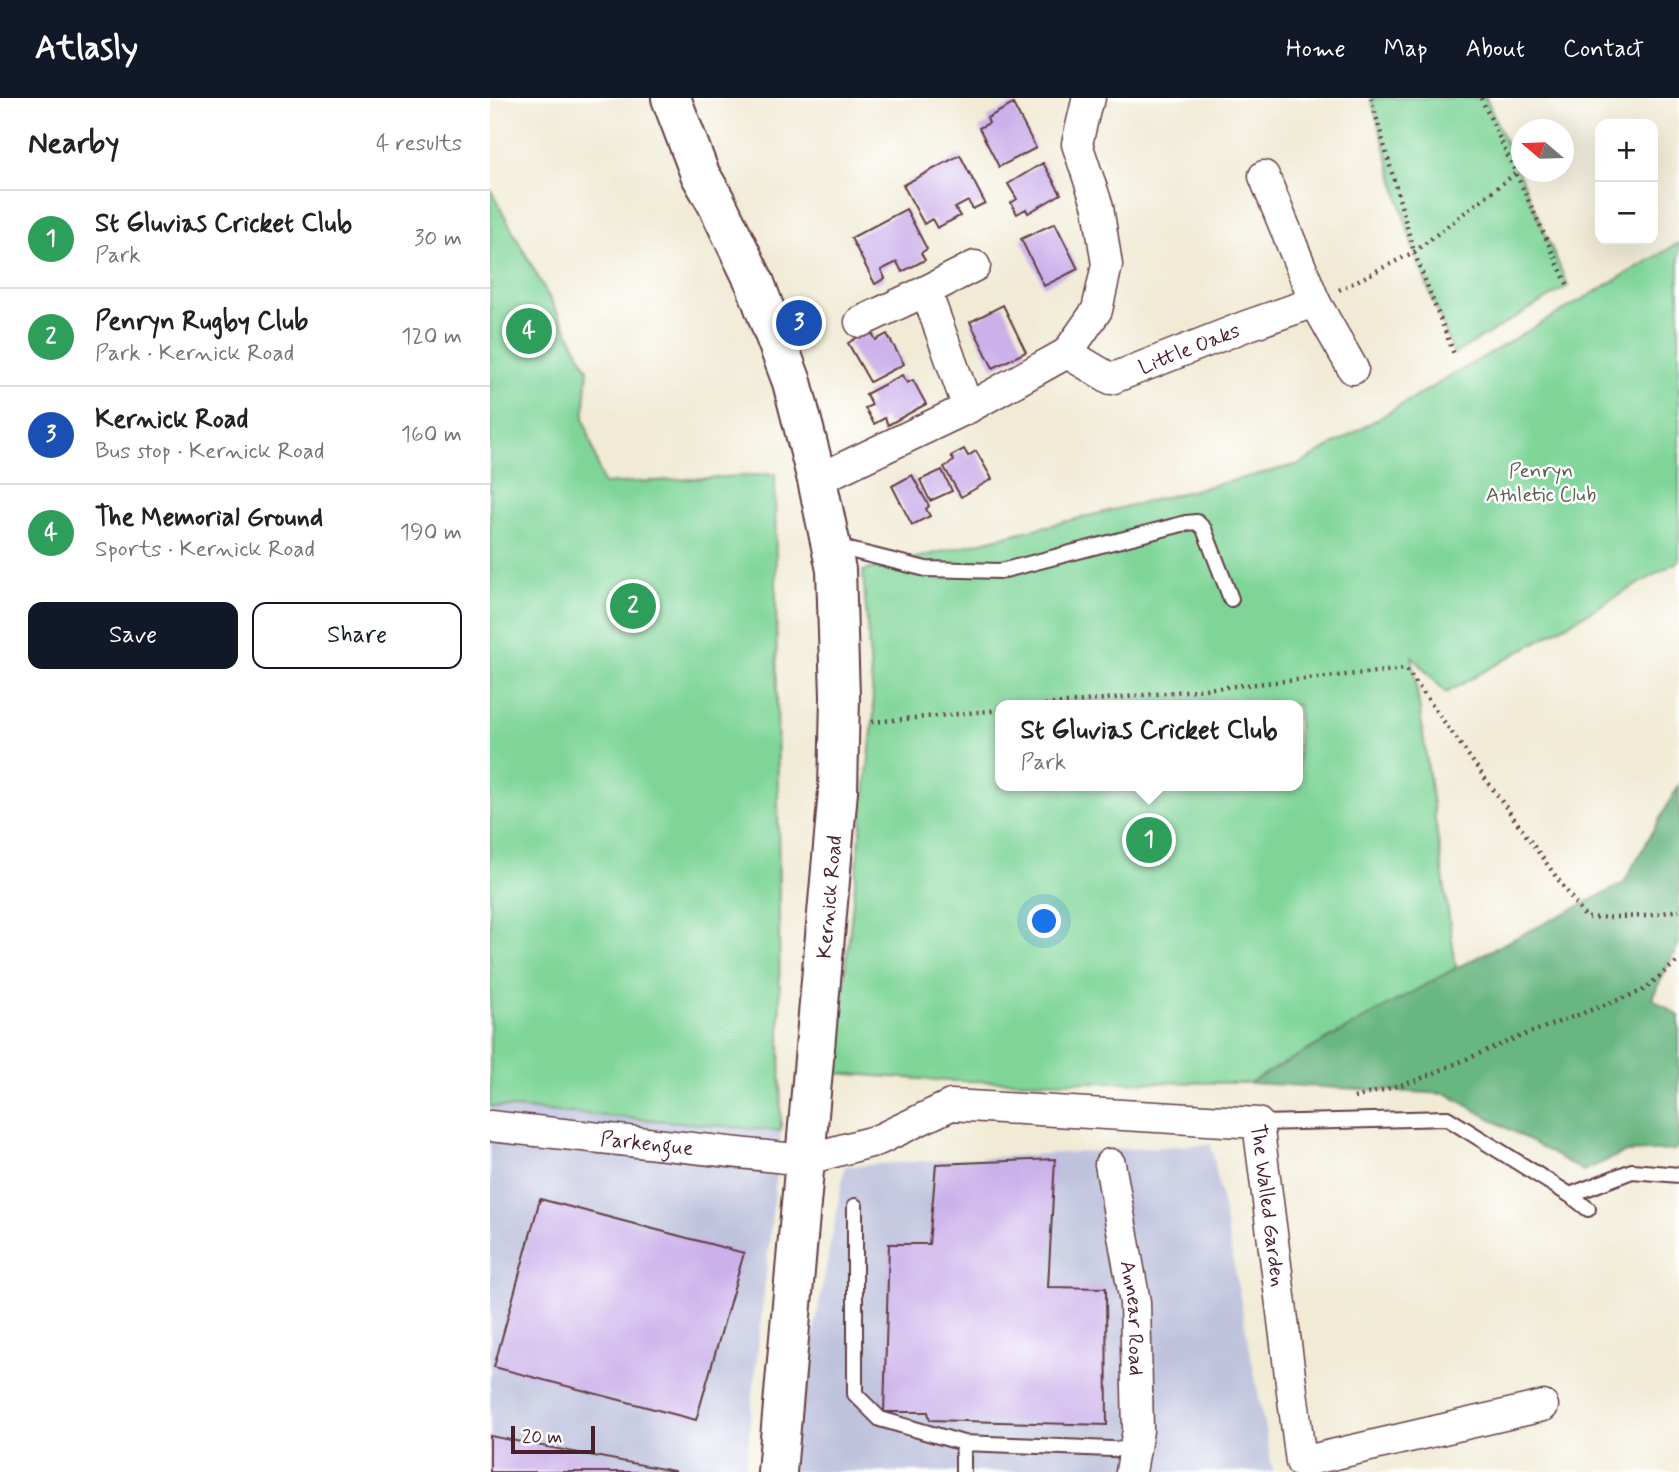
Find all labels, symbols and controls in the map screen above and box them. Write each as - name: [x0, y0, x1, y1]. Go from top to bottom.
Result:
- text: Atlasly: [35, 27, 138, 71]
- text: Home: [1286, 34, 1346, 65]
- text: Map: [1384, 34, 1428, 65]
- text: About: [1466, 34, 1525, 65]
- text: Contact: [1563, 34, 1644, 65]
- north arrow: [1511, 119, 1574, 182]
- map controls: [1595, 119, 1658, 245]
- button: +: [1595, 119, 1658, 182]
- text: Nearby: [28, 124, 119, 163]
- text: 4 results: [376, 129, 462, 159]
- button: −: [1595, 182, 1658, 245]
- text: St Gluvias Cricket Club: [95, 207, 352, 241]
- text: 1: [46, 224, 56, 254]
- text: 30 m: [414, 224, 462, 254]
- text: Park: [95, 241, 141, 271]
- pin: 3: [776, 297, 822, 349]
- text: Penryn Rugby Club: [95, 305, 308, 339]
- pin: 4: [506, 305, 552, 357]
- street label: Little Oaks: [1135, 317, 1244, 382]
- text: 2: [45, 322, 57, 352]
- text: 120 m: [401, 322, 462, 352]
- text: Park · Kernick Road: [95, 339, 294, 369]
- text: Kernick Road: [95, 403, 248, 437]
- text: 3: [46, 420, 56, 450]
- text: 160 m: [401, 420, 462, 450]
- text: Bus stop · Kernick Road: [95, 437, 325, 467]
- park label: Penryn Athletic Club: [1486, 457, 1596, 509]
- text: The Memorial Ground: [95, 501, 323, 535]
- text: 4: [44, 518, 58, 548]
- text: 190 m: [400, 518, 462, 548]
- text: Sports · Kernick Road: [95, 535, 315, 565]
- pin: 2: [610, 580, 656, 632]
- button: Save: [28, 602, 238, 669]
- button: Share: [252, 602, 462, 669]
- popup: [995, 700, 1303, 791]
- text: St Gluvias Cricket Club: [1020, 714, 1278, 748]
- text: Park: [1020, 748, 1066, 778]
- pin: 1: [1126, 814, 1172, 866]
- street label: Kernick Road: [811, 834, 849, 960]
- your location: [1027, 904, 1061, 938]
- street label: The Walled Garden: [1243, 1123, 1292, 1288]
- street label: Parkengue: [599, 1125, 695, 1163]
- street label: Annear Road: [1113, 1258, 1150, 1376]
- scale bar: [511, 1423, 595, 1455]
- text: 20 m: [522, 1425, 562, 1450]

